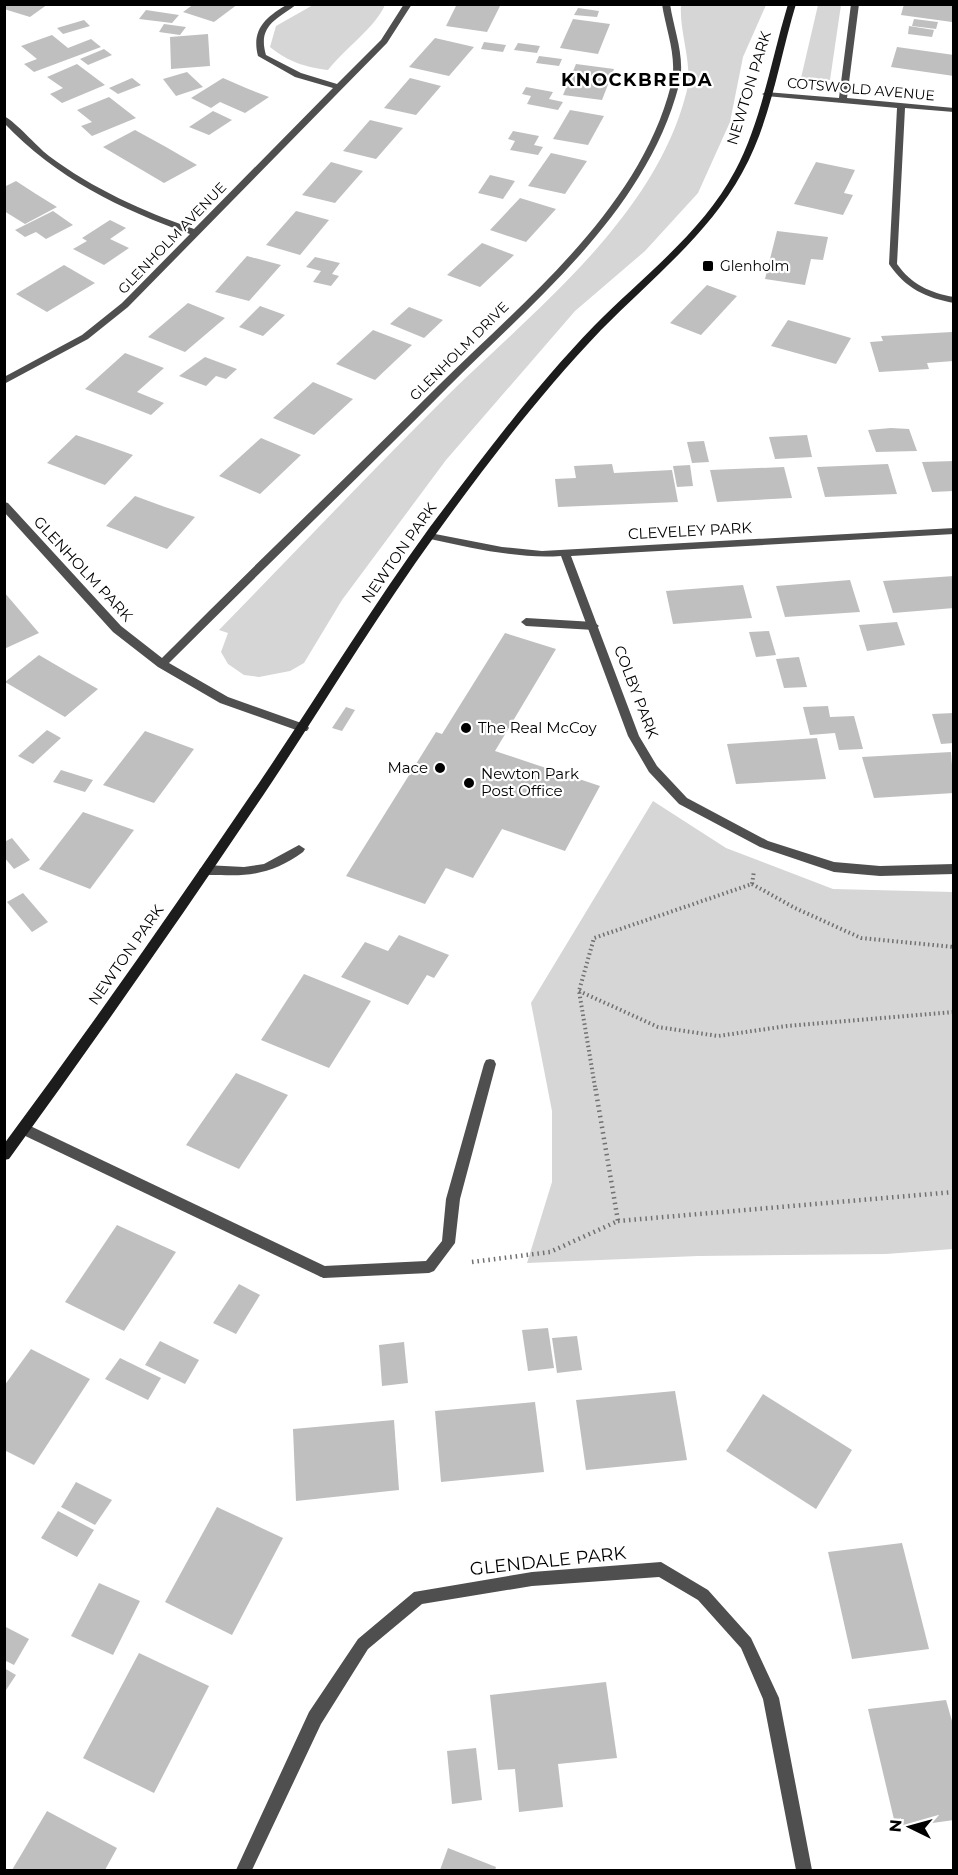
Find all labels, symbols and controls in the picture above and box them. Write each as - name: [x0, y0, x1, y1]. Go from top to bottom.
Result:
- street label: NEWTON PARK: [722, 28, 775, 147]
- district label: KNOCKBREDA: [561, 69, 713, 91]
- street label: COTSWOLD AVENUE: [786, 74, 936, 104]
- street label: GLENHOLM AVENUE: [114, 178, 230, 298]
- place label: Glenholm: [720, 257, 789, 275]
- marker: Glenholm: [701, 259, 715, 273]
- street label: GLENHOLM DRIVE: [406, 298, 512, 404]
- street label: NEWTON PARK: [357, 499, 440, 607]
- street label: GLENHOLM PARK: [30, 512, 137, 625]
- street label: CLEVELEY PARK: [627, 518, 753, 543]
- street label: COLBY PARK: [610, 643, 663, 741]
- place label: The Real McCoy: [478, 718, 597, 737]
- marker: The Real McCoy: [459, 721, 473, 735]
- place label: Mace: [387, 758, 428, 777]
- marker: Mace: [433, 761, 447, 775]
- place label: Newton Park Post Office: [481, 764, 579, 800]
- marker: Newton Park Post Office: [462, 776, 476, 790]
- street label: NEWTON PARK: [84, 901, 167, 1009]
- street label: GLENDALE PARK: [469, 1542, 627, 1580]
- north arrow: [880, 1797, 940, 1857]
- text: N: [886, 1818, 906, 1833]

